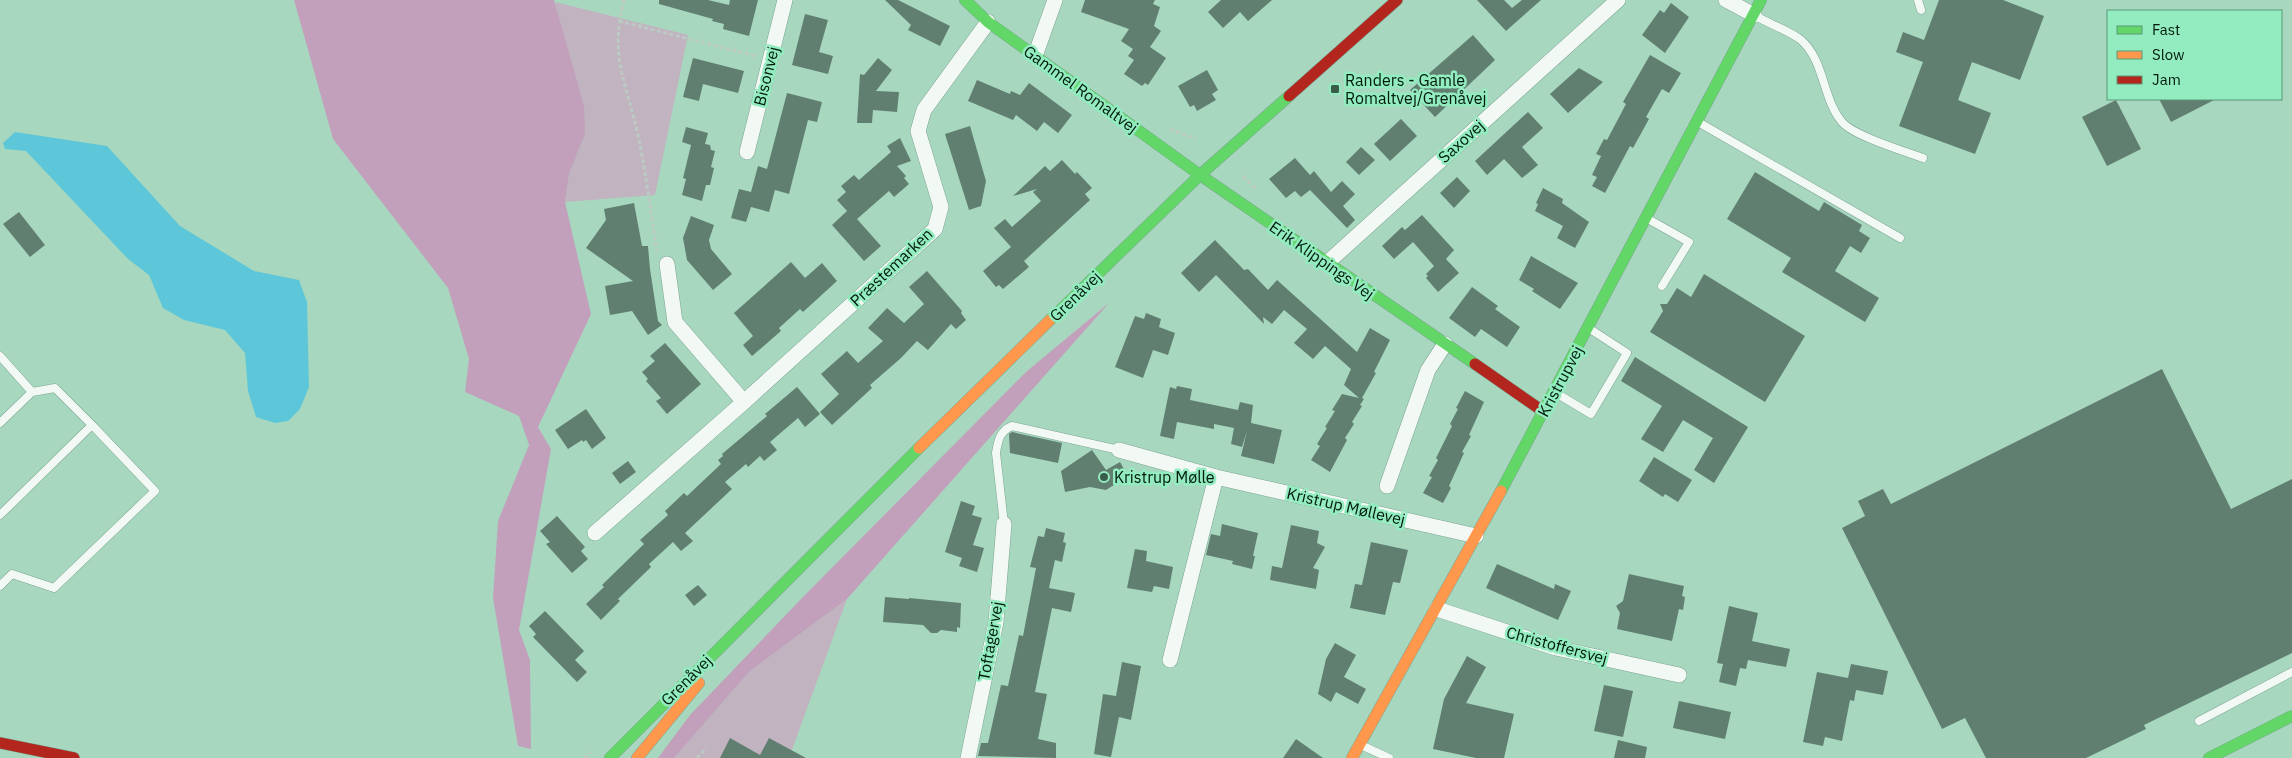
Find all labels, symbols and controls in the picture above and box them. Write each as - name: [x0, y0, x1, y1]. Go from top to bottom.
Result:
- legend: [2107, 10, 2282, 100]
- text: Fast: [2152, 20, 2180, 39]
- street label: Gammel Romaltvej: [1020, 41, 1142, 137]
- street label: Bisonvej: [749, 44, 783, 108]
- text: Slow: [2152, 45, 2185, 64]
- place label: Randers - Gamle Romaltvej/Grenåvej: [1345, 70, 1487, 108]
- text: Jam: [2152, 70, 2181, 89]
- marker: Randers - Gamle Romaltvej/Grenåvej: [1329, 83, 1341, 95]
- street label: Saxovej: [1434, 115, 1488, 167]
- street label: Erik Klippings Vej: [1266, 216, 1378, 304]
- street label: Præstemarken: [846, 224, 936, 310]
- street label: Grenåvej: [1045, 267, 1105, 325]
- street label: Kristrupvej: [1533, 342, 1587, 420]
- place label: Kristrup Mølle: [1114, 467, 1215, 487]
- marker: Kristrup Mølle: [1098, 471, 1110, 483]
- street label: Kristrup Møllevej: [1285, 483, 1407, 529]
- street label: Toftagervej: [973, 600, 1007, 682]
- street label: Christoffersvej: [1504, 622, 1610, 668]
- street label: Grenåvej: [656, 650, 716, 710]

